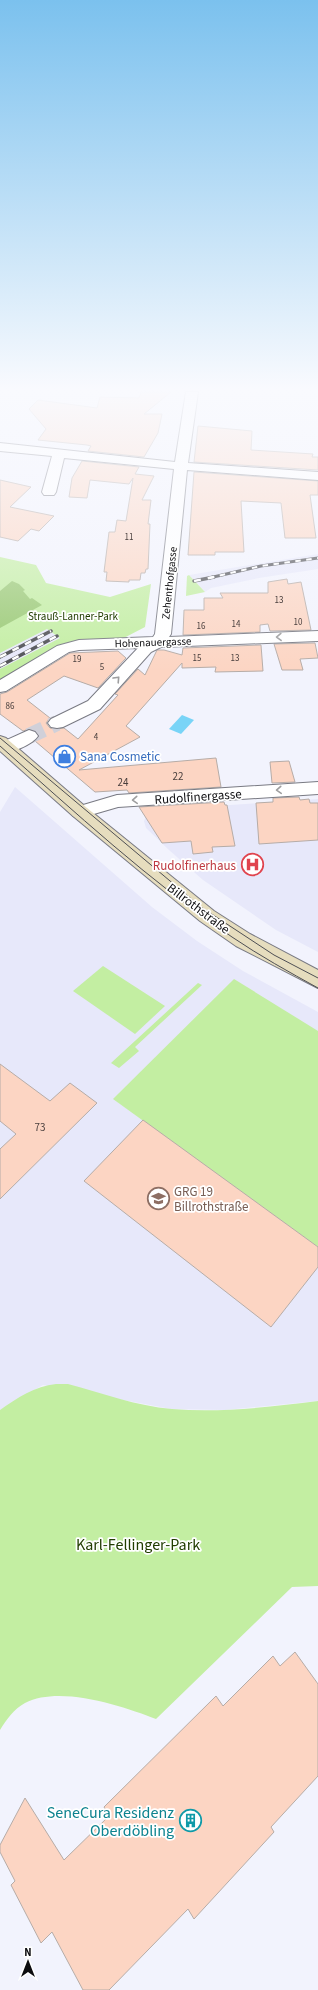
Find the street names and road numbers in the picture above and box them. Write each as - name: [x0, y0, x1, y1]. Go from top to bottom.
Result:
- street label: Zehenthofgasse: [158, 545, 181, 620]
- street label: Hohenauergasse: [114, 634, 192, 651]
- street label: Rudolfinergasse: [154, 785, 242, 809]
- street label: Billrothstraße: [163, 879, 234, 938]

